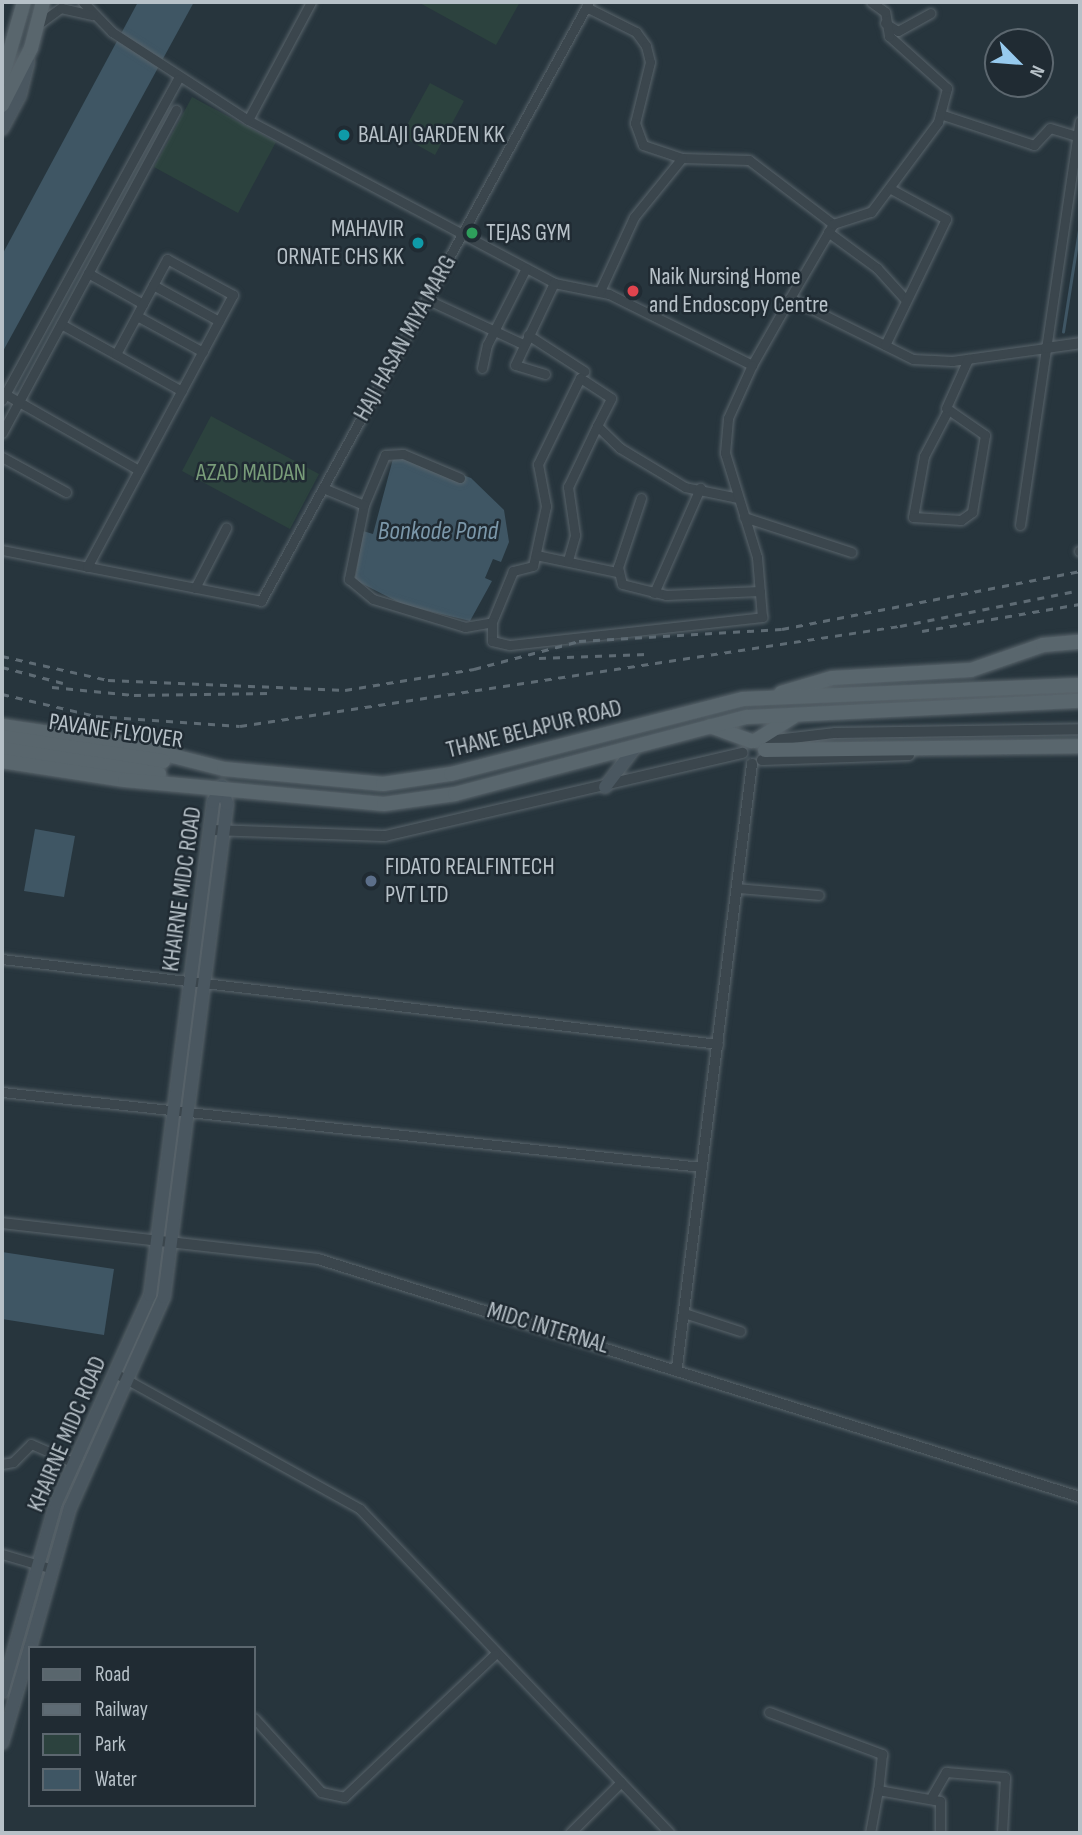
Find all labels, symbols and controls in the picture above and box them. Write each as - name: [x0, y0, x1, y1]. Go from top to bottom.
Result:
- north arrow: [984, 28, 1054, 98]
- text: N: [1024, 62, 1049, 81]
- place label: BALAJI GARDEN KK: [358, 121, 505, 149]
- marker: BALAJI GARDEN KK: [336, 127, 352, 143]
- place label: MAHAVIR ORNATE CHS KK: [277, 215, 404, 271]
- place label: TEJAS GYM: [486, 219, 571, 247]
- marker: TEJAS GYM: [464, 225, 480, 241]
- marker: MAHAVIR ORNATE CHS KK: [410, 235, 426, 251]
- street label: HAJI HASAN MIYA MARG: [348, 250, 462, 426]
- place label: Naik Nursing Home and Endoscopy Centre: [649, 263, 828, 319]
- marker: Naik Nursing Home and Endoscopy Centre: [623, 281, 643, 301]
- park label: AZAD MAIDAN: [196, 459, 306, 487]
- water label: Bonkode Pond: [378, 516, 498, 548]
- street label: THANE BELAPUR ROAD: [443, 693, 625, 765]
- street label: PAVANE FLYOVER: [47, 707, 185, 755]
- street label: KHAIRNE MIDC ROAD: [156, 805, 208, 973]
- place label: FIDATO REALFINTECH PVT LTD: [385, 853, 555, 909]
- marker: FIDATO REALFINTECH PVT LTD: [363, 873, 379, 889]
- street label: MIDC INTERNAL: [484, 1296, 612, 1360]
- street label: KHAIRNE MIDC ROAD: [21, 1352, 113, 1516]
- legend: [28, 1646, 256, 1807]
- text: Road: [95, 1662, 130, 1687]
- text: Railway: [95, 1697, 148, 1722]
- text: Park: [95, 1732, 126, 1757]
- text: Water: [95, 1767, 137, 1792]

